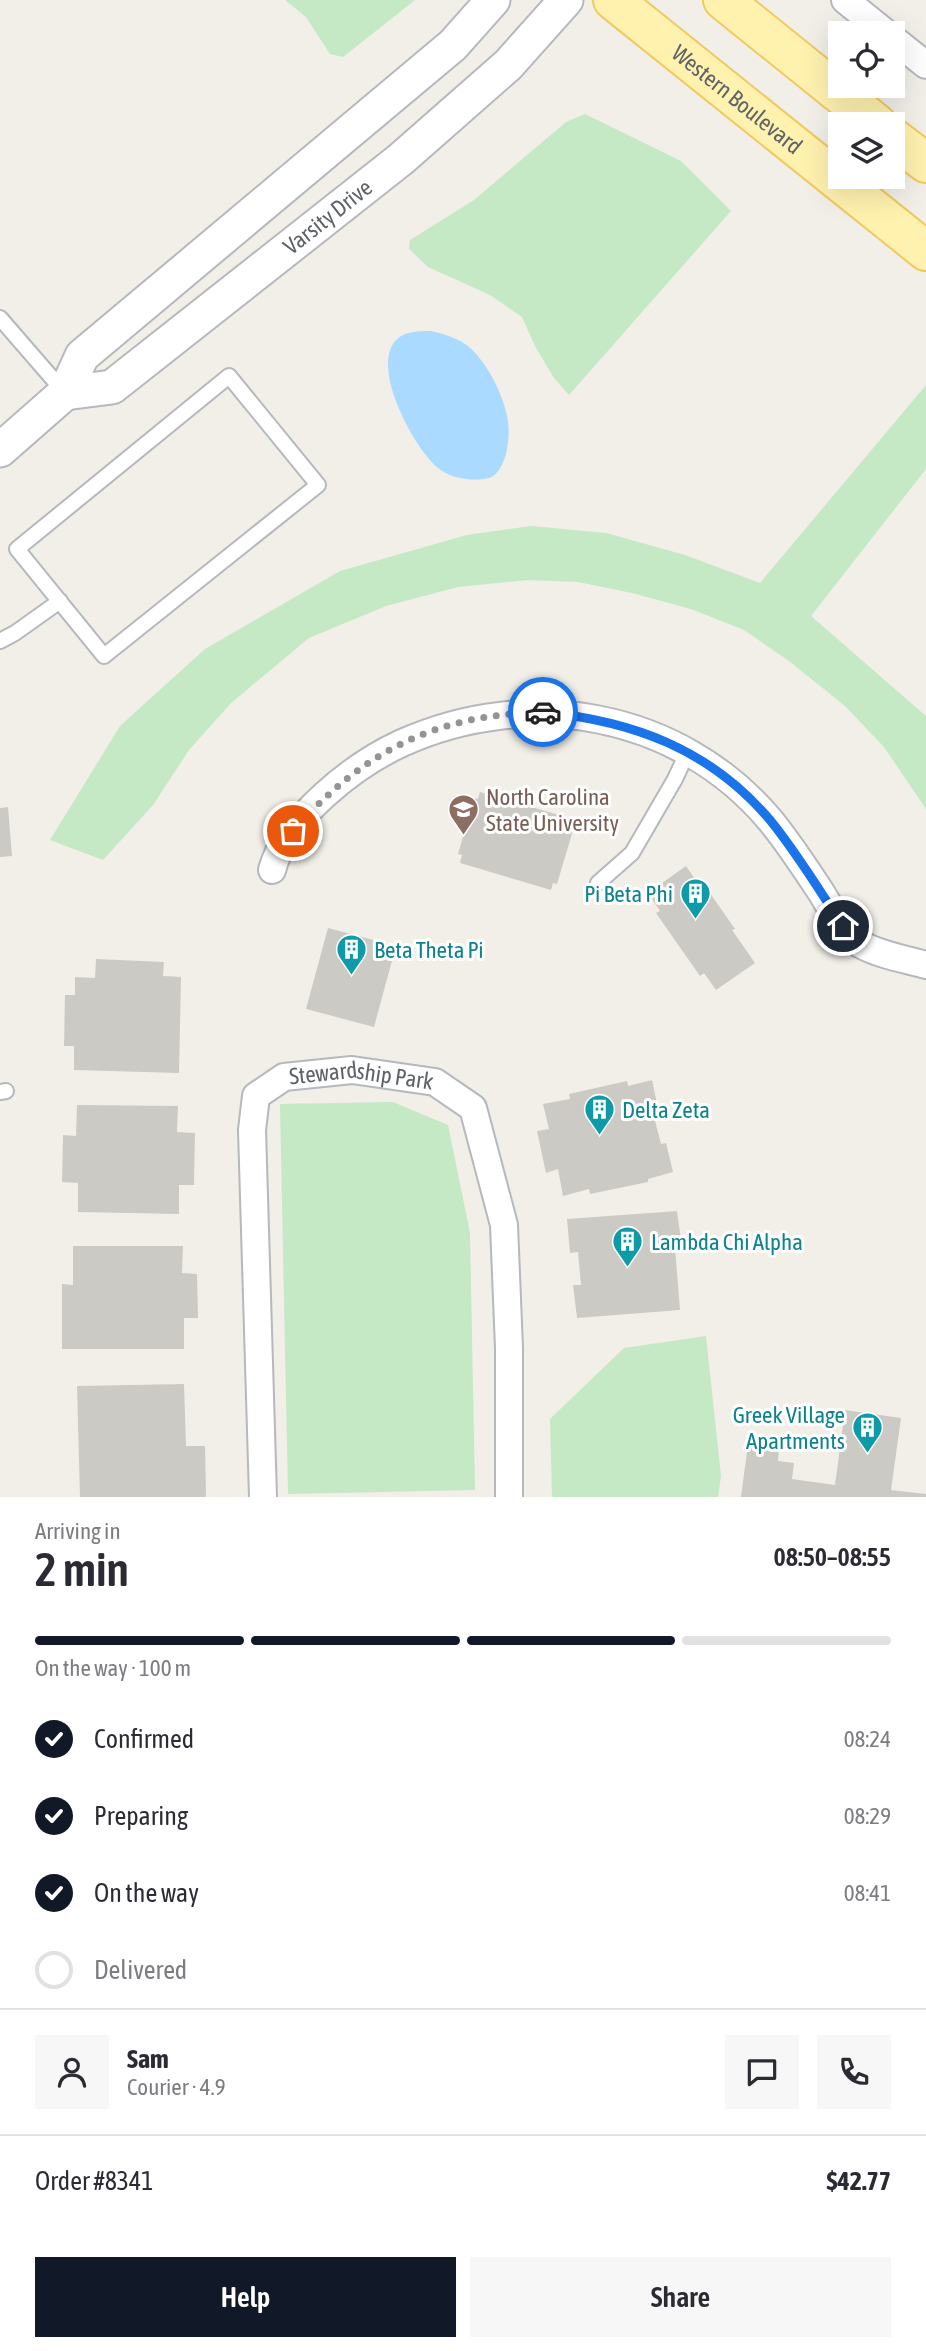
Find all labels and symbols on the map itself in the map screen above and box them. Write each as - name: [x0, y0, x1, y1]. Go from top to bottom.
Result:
- street label: Western Boulevard: [667, 40, 807, 159]
- street label: Varsity Drive: [278, 174, 377, 260]
- courier: [508, 677, 578, 747]
- place label: North Carolina State University: [486, 784, 619, 836]
- school or university icon: North Carolina State University: [446, 793, 480, 837]
- pin: [263, 801, 323, 861]
- building icon: Pi Beta Phi: [679, 877, 713, 921]
- place label: Pi Beta Phi: [584, 881, 673, 907]
- pin: [813, 896, 873, 956]
- building icon: Beta Theta Pi: [334, 933, 368, 977]
- place label: Beta Theta Pi: [374, 937, 484, 963]
- street label: Stewardship Park: [288, 1057, 435, 1095]
- building icon: Delta Zeta: [582, 1093, 616, 1137]
- place label: Delta Zeta: [622, 1097, 710, 1123]
- building icon: Lambda Chi Alpha: [611, 1225, 645, 1269]
- place label: Lambda Chi Alpha: [651, 1229, 803, 1255]
- place label: Greek Village Apartments: [733, 1402, 845, 1454]
- building icon: Greek Village Apartments: [851, 1411, 885, 1455]

